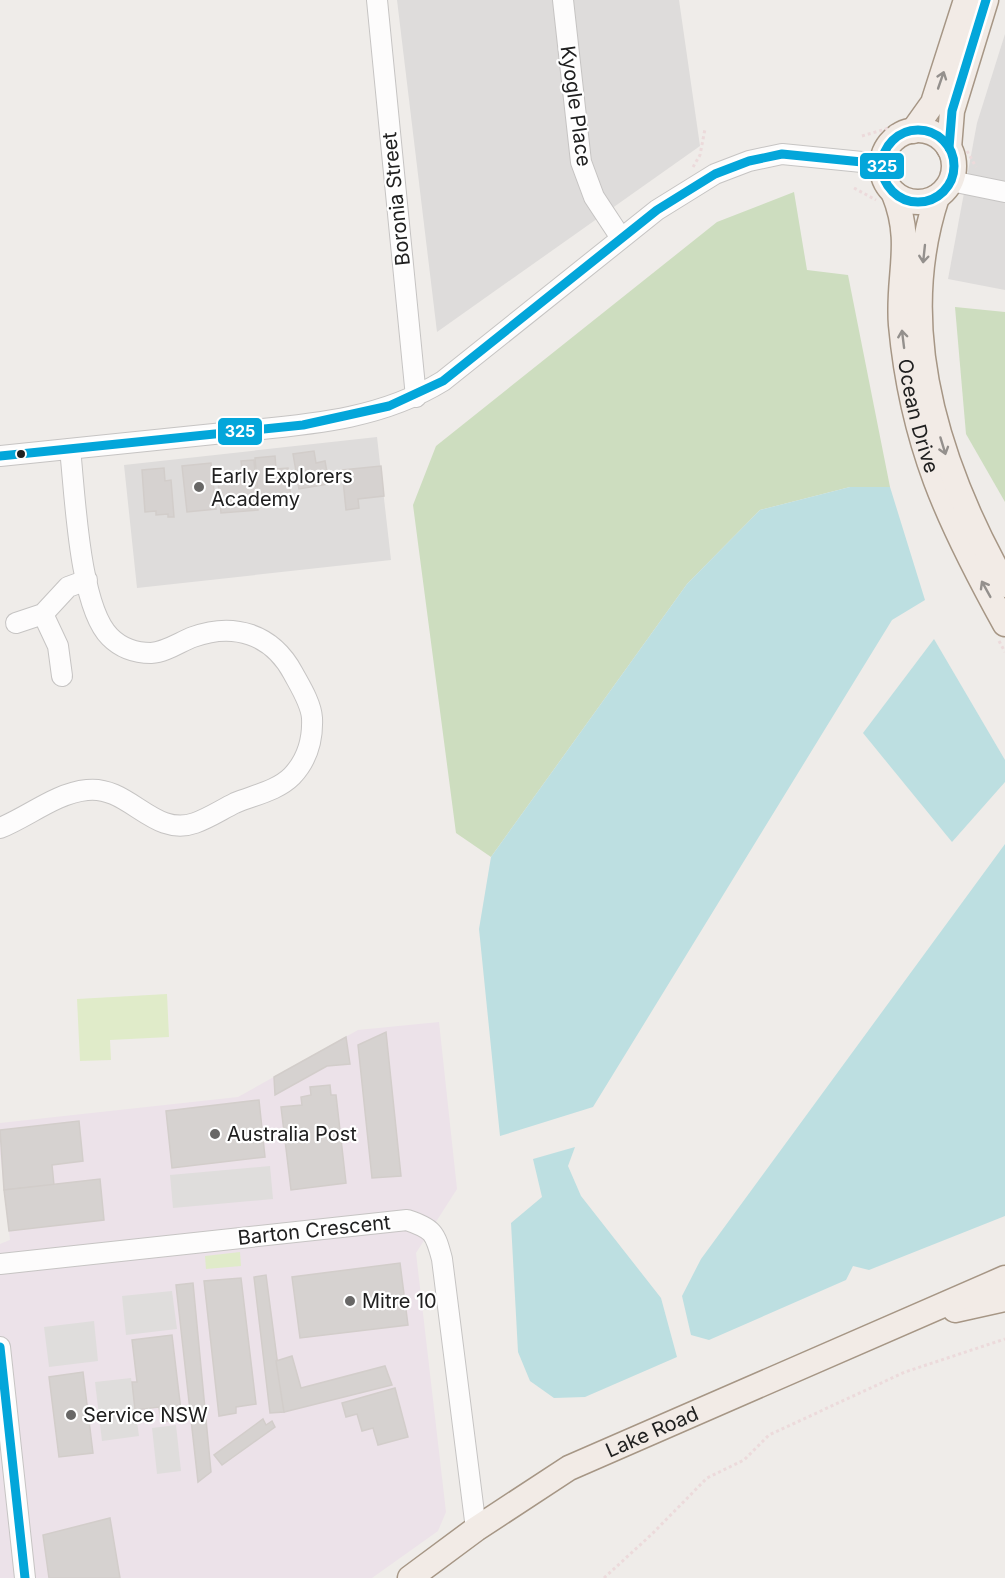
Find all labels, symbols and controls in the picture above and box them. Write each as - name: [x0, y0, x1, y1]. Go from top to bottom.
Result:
- street label: Kyogle Place: [556, 44, 596, 168]
- one-way arrow: [937, 71, 948, 90]
- street label: Boronia Street: [377, 131, 415, 267]
- line badge: 325: [859, 152, 905, 180]
- text: 325: [867, 156, 897, 176]
- one-way arrow: [918, 244, 929, 263]
- one-way arrow: [897, 329, 908, 349]
- street label: Ocean Drive: [893, 357, 944, 476]
- line badge: 325: [217, 417, 263, 446]
- text: 325: [225, 421, 255, 441]
- one-way arrow: [938, 436, 949, 455]
- unlabelled marker: [15, 448, 27, 460]
- place label: Early Explorers Academy: [211, 464, 353, 511]
- marker: Early Explorers Academy: [192, 480, 206, 494]
- one-way arrow: [980, 581, 992, 598]
- place label: Australia Post: [227, 1122, 357, 1146]
- marker: Australia Post: [208, 1127, 222, 1141]
- street label: Barton Crescent: [236, 1210, 392, 1250]
- place label: Mitre 10: [362, 1289, 437, 1313]
- marker: Mitre 10: [343, 1294, 357, 1308]
- street label: Lake Road: [602, 1401, 702, 1463]
- place label: Service NSW: [83, 1403, 208, 1427]
- marker: Service NSW: [64, 1408, 78, 1422]

